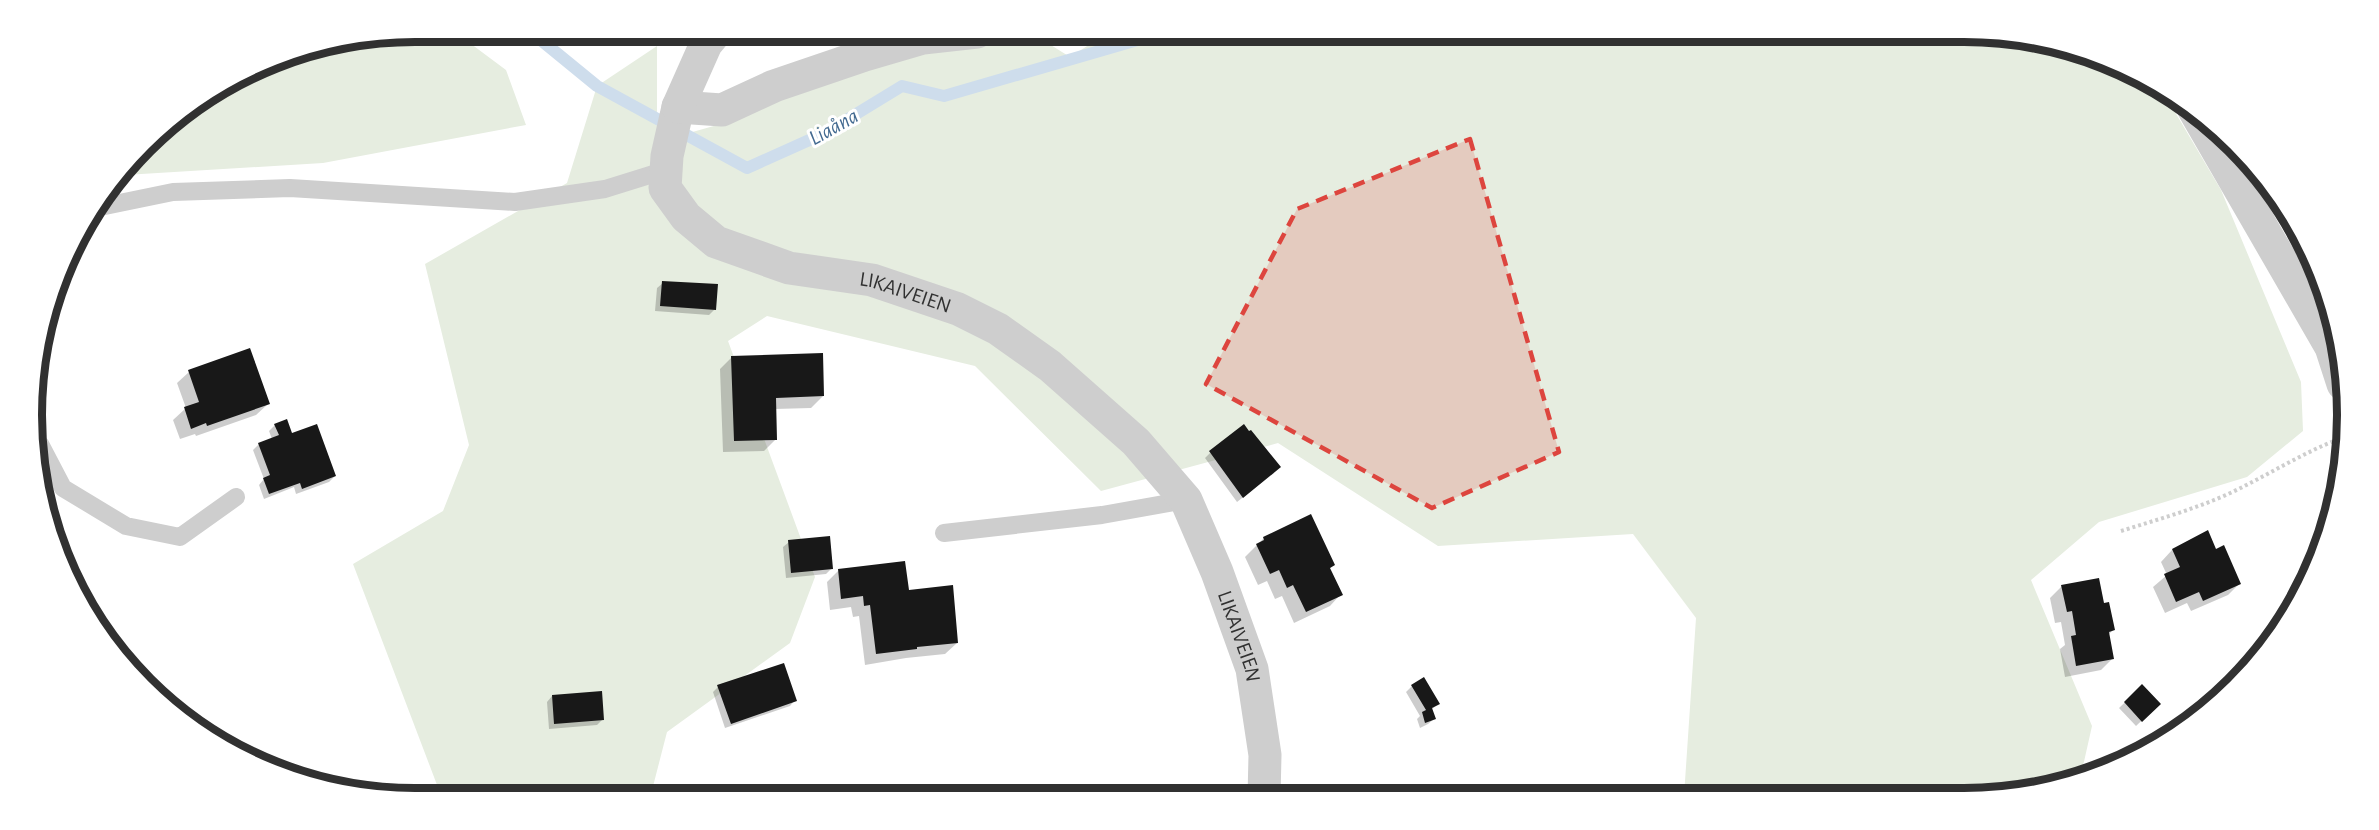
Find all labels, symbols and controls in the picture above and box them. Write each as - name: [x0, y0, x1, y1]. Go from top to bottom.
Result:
- water label: Liaåna: [805, 104, 862, 149]
- street label: LIKAIVEIEN: [858, 268, 954, 317]
- street label: LIKAIVEIEN: [1214, 588, 1264, 683]

